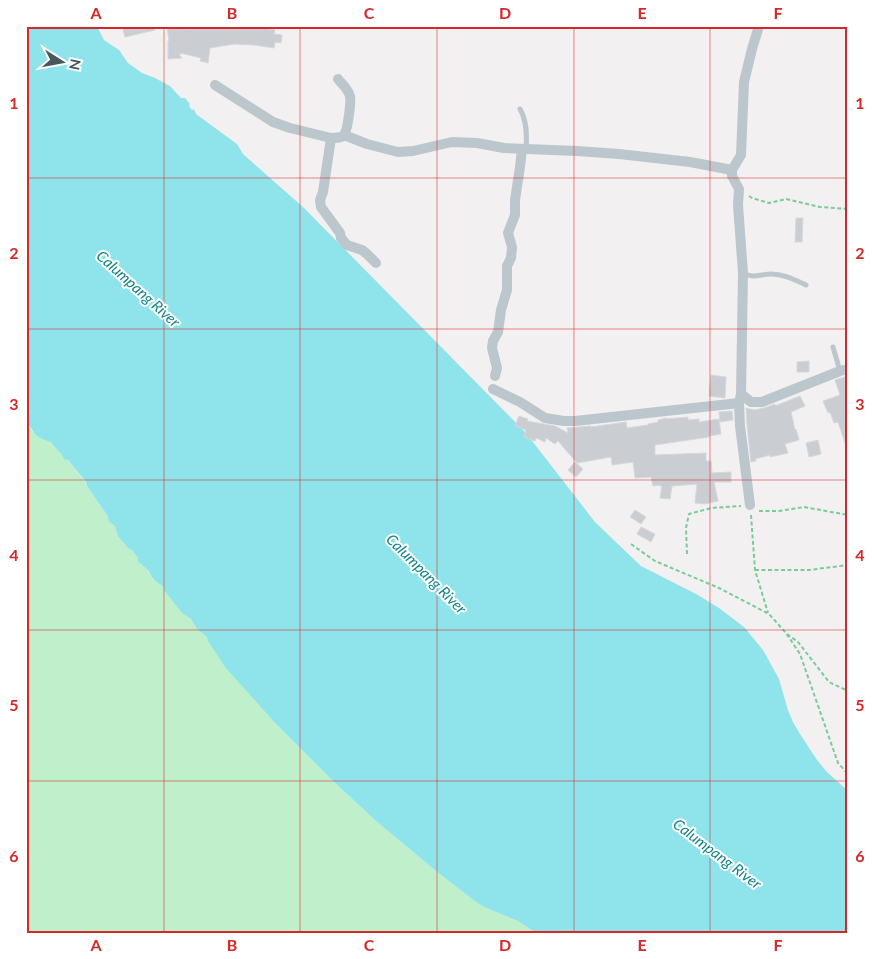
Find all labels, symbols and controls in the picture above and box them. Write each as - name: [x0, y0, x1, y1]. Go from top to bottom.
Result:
- text: A: [89, 3, 102, 22]
- text: B: [227, 3, 237, 22]
- text: C: [364, 3, 375, 22]
- text: D: [499, 3, 511, 22]
- text: E: [637, 3, 647, 22]
- text: F: [773, 3, 783, 22]
- north arrow: [38, 38, 88, 88]
- text: N: [66, 58, 85, 71]
- text: 1: [9, 93, 19, 112]
- text: 1: [855, 93, 865, 112]
- text: 2: [9, 243, 19, 262]
- text: 2: [855, 243, 865, 262]
- water label: Calumpang River: [93, 246, 185, 331]
- text: 3: [9, 394, 19, 413]
- text: 3: [855, 394, 865, 413]
- water label: Calumpang River: [383, 530, 471, 618]
- text: 4: [9, 545, 19, 564]
- text: 4: [855, 545, 865, 564]
- text: 5: [9, 695, 19, 714]
- text: 5: [855, 695, 865, 714]
- water label: Calumpang River: [670, 814, 766, 893]
- text: 6: [9, 846, 19, 865]
- text: 6: [855, 846, 865, 865]
- text: A: [89, 935, 102, 954]
- text: B: [227, 935, 237, 954]
- text: C: [364, 935, 375, 954]
- text: D: [499, 935, 511, 954]
- text: E: [637, 935, 647, 954]
- text: F: [773, 935, 783, 954]

